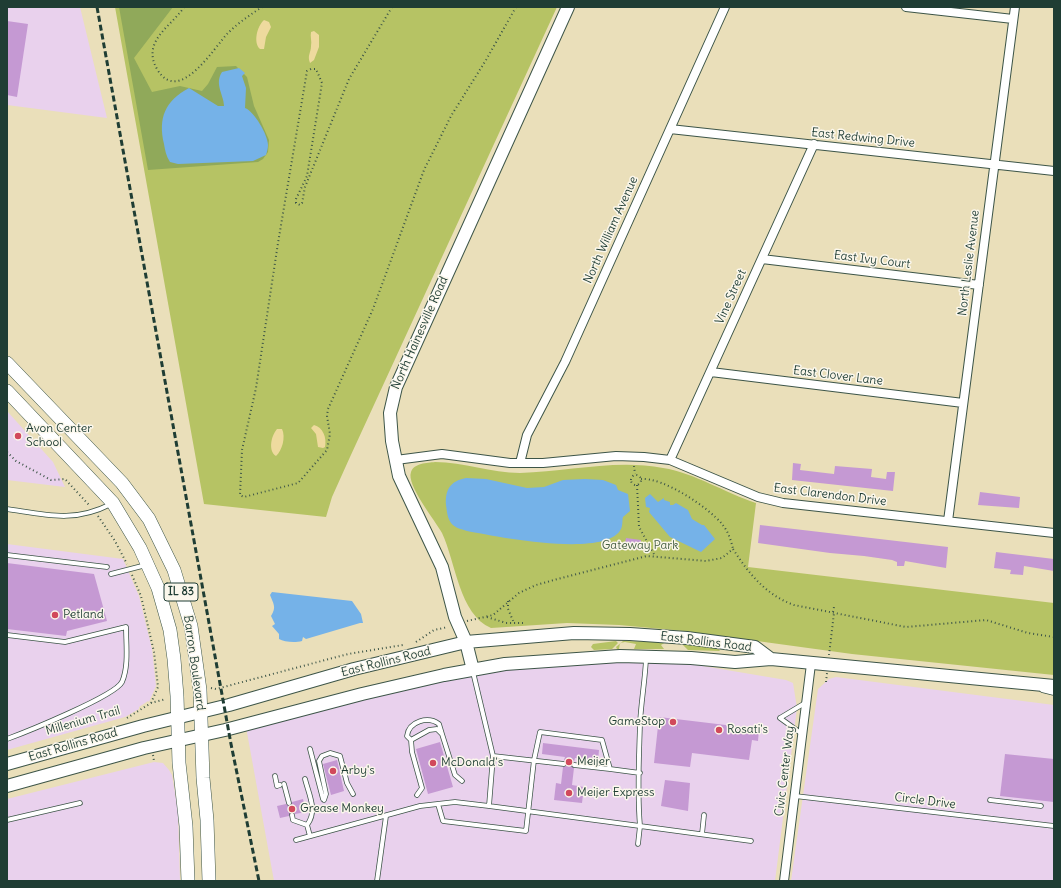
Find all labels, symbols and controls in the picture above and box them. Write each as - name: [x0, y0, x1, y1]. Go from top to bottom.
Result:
- street label: East Redwing Drive: [811, 125, 915, 151]
- street label: North William Avenue: [581, 174, 641, 286]
- street label: North Leslie Avenue: [955, 209, 983, 317]
- street label: East Ivy Court: [833, 248, 911, 272]
- street label: Vine Street: [713, 267, 749, 327]
- street label: North Hainesville Road: [389, 274, 451, 392]
- street label: East Clover Lane: [792, 363, 884, 389]
- place label: Avon Center School: [26, 422, 92, 450]
- marker: Avon Center School: [13, 431, 23, 441]
- street label: East Clarendon Drive: [773, 481, 887, 509]
- park label: Gateway Park: [602, 539, 678, 553]
- road number: IL 83: [164, 583, 198, 601]
- place label: Petland: [63, 608, 104, 622]
- marker: Petland: [50, 610, 60, 620]
- street label: Barron Boulevard: [180, 614, 208, 712]
- street label: East Rollins Road: [660, 629, 752, 655]
- street label: East Rollins Road: [340, 644, 432, 680]
- street label: Millenium Trail: [44, 704, 122, 738]
- place label: GameStop: [608, 715, 665, 729]
- marker: GameStop: [668, 717, 678, 727]
- place label: Rosati's: [727, 723, 768, 737]
- street label: East Rollins Road: [27, 725, 119, 765]
- marker: Rosati's: [714, 725, 724, 735]
- street label: Civic Center Way: [772, 725, 798, 817]
- place label: Meijer: [577, 755, 610, 769]
- place label: McDonald's: [441, 756, 503, 770]
- marker: Meijer: [564, 757, 574, 767]
- marker: McDonald's: [428, 758, 438, 768]
- place label: Arby's: [341, 764, 375, 778]
- marker: Arby's: [328, 766, 338, 776]
- place label: Meijer Express: [577, 786, 654, 800]
- marker: Meijer Express: [564, 788, 574, 798]
- street label: Circle Drive: [893, 790, 957, 812]
- place label: Grease Monkey: [300, 802, 384, 816]
- marker: Grease Monkey: [287, 804, 297, 814]

